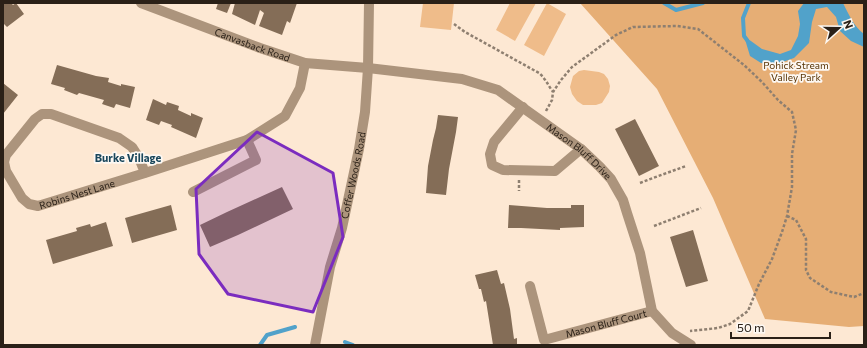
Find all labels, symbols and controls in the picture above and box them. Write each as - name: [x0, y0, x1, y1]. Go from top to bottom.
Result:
- north arrow: [819, 8, 859, 48]
- text: N: [841, 18, 856, 30]
- street label: Canvasback Road: [213, 25, 292, 64]
- park label: Pohick Stream Valley Park: [763, 59, 829, 83]
- street label: Mason Bluff Drive: [544, 121, 614, 182]
- street label: Coffer Woods Road: [338, 131, 368, 220]
- district label: Burke Village: [95, 151, 161, 164]
- street label: Robins Nest Lane: [38, 177, 116, 211]
- street label: Mason Bluff Court: [564, 307, 648, 340]
- scale bar: [731, 314, 830, 340]
- text: 50 m: [737, 320, 765, 334]

